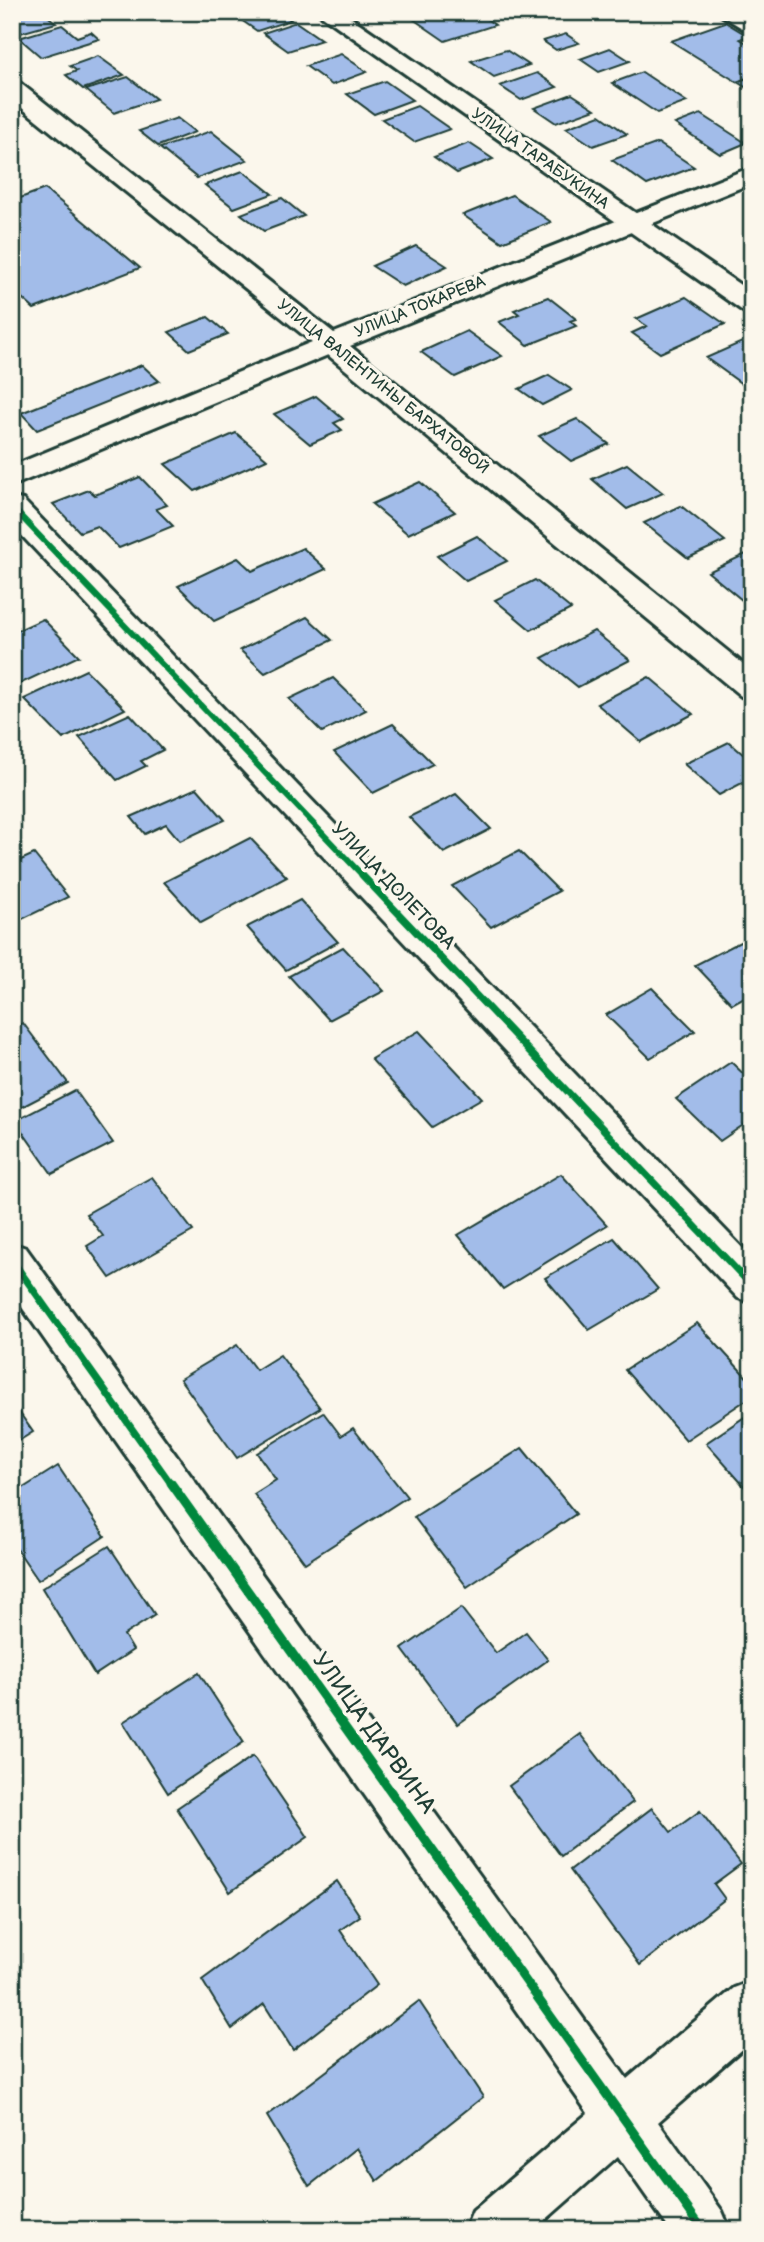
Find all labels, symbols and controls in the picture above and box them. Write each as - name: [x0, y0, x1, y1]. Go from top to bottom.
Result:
- street label: УЛИЦА ТАРАБУКИНА: [468, 105, 612, 214]
- street label: УЛИЦА ТОКАРЕВА: [352, 272, 488, 342]
- street label: УЛИЦА ВАЛЕНТИНЫ БАРХАТОВОЙ: [273, 296, 493, 478]
- street label: УЛИЦА ДОЛЕТОВА: [326, 818, 460, 955]
- street label: УЛИЦА ДАРВИНА: [306, 1647, 442, 1819]

